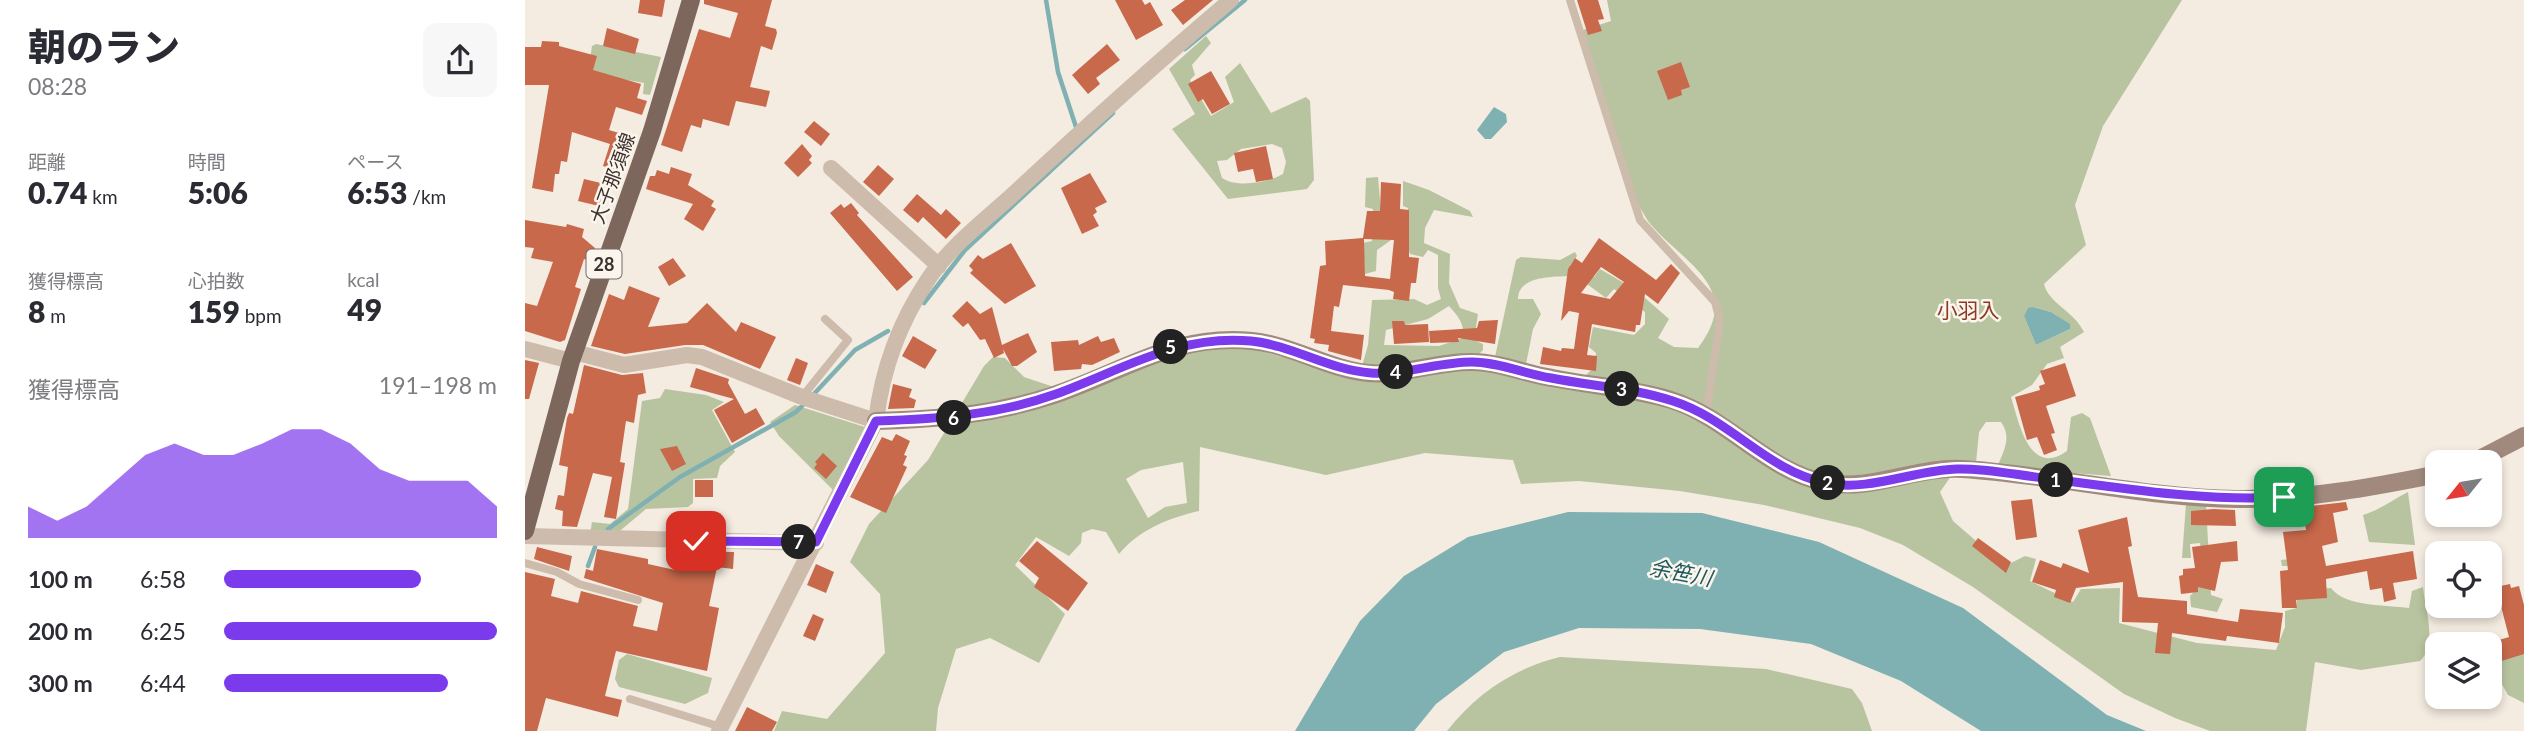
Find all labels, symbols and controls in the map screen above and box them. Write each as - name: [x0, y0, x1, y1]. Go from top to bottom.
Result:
- text: 朝のラン: [28, 23, 180, 69]
- button: share: [423, 23, 497, 97]
- text: 08:28: [28, 72, 87, 100]
- street label: 大子那須線: [585, 129, 639, 227]
- text: 距離: [28, 150, 66, 173]
- text: 時間: [188, 150, 226, 173]
- text: ペース: [347, 150, 403, 173]
- text: 0.74: [28, 174, 87, 210]
- text: 5:06: [188, 174, 248, 210]
- text: 6:53: [347, 174, 407, 210]
- text: km: [87, 185, 118, 208]
- text: /km: [407, 185, 446, 208]
- road number: 28: [587, 250, 621, 278]
- text: kcal: [347, 268, 379, 291]
- text: 獲得標高: [28, 269, 104, 292]
- text: 心拍数: [188, 269, 245, 292]
- text: 49: [347, 291, 382, 327]
- text: 8: [28, 293, 45, 329]
- text: 159: [188, 293, 240, 329]
- district label: 小羽入: [1937, 297, 2000, 322]
- text: m: [45, 304, 66, 327]
- text: bpm: [240, 304, 282, 327]
- pin: 5: [1153, 330, 1189, 364]
- text: 5: [1165, 335, 1176, 358]
- pin: 4: [1379, 354, 1413, 390]
- text: 4: [1390, 360, 1401, 383]
- text: 191–198 m: [379, 371, 497, 399]
- pin: 3: [1605, 372, 1639, 406]
- text: 獲得標高: [28, 375, 120, 403]
- text: 3: [1616, 377, 1627, 400]
- pin: 6: [937, 400, 971, 436]
- text: 6: [948, 406, 959, 429]
- north arrow: [2425, 450, 2503, 527]
- map controls: [2425, 450, 2502, 709]
- pin: 1: [2039, 462, 2073, 498]
- pin: 2: [1811, 466, 1845, 500]
- pin: [2254, 467, 2314, 527]
- text: 1: [2050, 468, 2061, 491]
- text: 2: [1822, 471, 1833, 494]
- icon: arrive: [2265, 478, 2303, 516]
- pin: [666, 511, 726, 571]
- icon: check: [677, 522, 715, 560]
- pin: 7: [781, 524, 817, 560]
- text: 7: [793, 530, 804, 553]
- button: locate: [2425, 541, 2502, 618]
- water label: 余笹川: [1648, 554, 1716, 591]
- text: 100 m: [28, 565, 93, 593]
- text: 6:58: [140, 565, 186, 593]
- text: 200 m: [28, 617, 93, 645]
- text: 6:25: [140, 617, 186, 645]
- button: layers: [2425, 632, 2502, 709]
- text: 300 m: [28, 669, 93, 697]
- text: 6:44: [140, 669, 186, 697]

